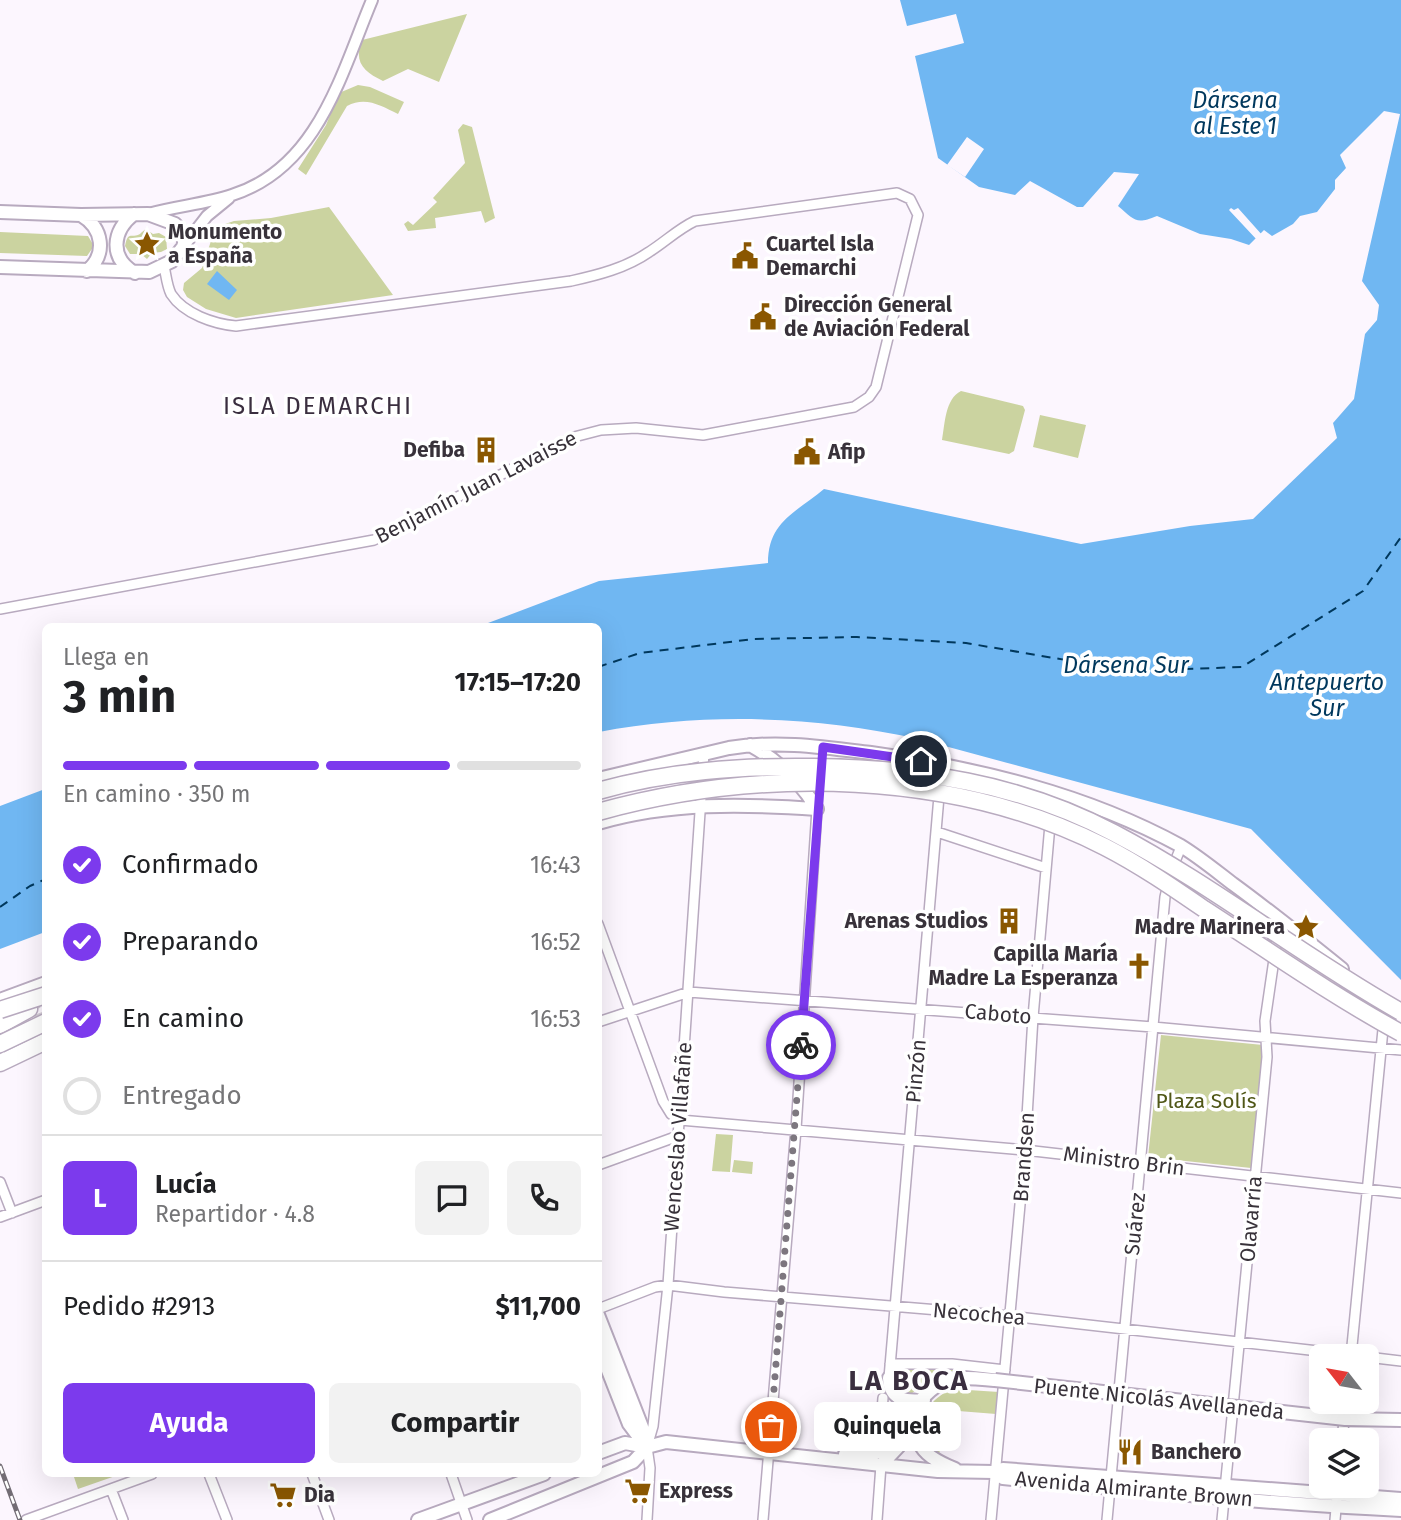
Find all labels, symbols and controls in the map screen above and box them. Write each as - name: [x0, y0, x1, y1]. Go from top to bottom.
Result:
- water label: Dársena al Este 1: [1192, 86, 1278, 140]
- place label: Monumento a España: [168, 219, 282, 269]
- place icon: Monumento a España: [132, 229, 162, 259]
- place label: Cuartel Isla Demarchi: [766, 231, 874, 281]
- public building icon: Cuartel Isla Demarchi: [730, 241, 760, 271]
- place label: Dirección General de Aviación Federal: [784, 292, 970, 342]
- public building icon: Dirección General de Aviación Federal: [748, 302, 778, 332]
- district label: ISLA DEMARCHI: [223, 392, 413, 420]
- street label: Benjamín Juan Lavaisse: [371, 425, 581, 549]
- building icon: Defiba: [471, 435, 501, 465]
- place label: Defiba: [403, 437, 465, 463]
- public building icon: Afip: [792, 437, 822, 467]
- place label: Afip: [827, 439, 866, 465]
- text: Llega en: [63, 643, 149, 671]
- water label: Dársena Sur: [1063, 651, 1190, 679]
- text: 17:15–17:20: [455, 667, 581, 698]
- water label: Antepuerto Sur: [1269, 668, 1384, 722]
- text: 3 min: [63, 669, 176, 724]
- pin: [891, 731, 951, 791]
- icon: home: [902, 742, 940, 780]
- text: En camino · 350 m: [63, 780, 250, 808]
- icon: check: [63, 846, 101, 884]
- text: Confirmado: [122, 849, 259, 880]
- text: 16:43: [530, 851, 581, 879]
- building icon: Arenas Studios: [994, 906, 1024, 936]
- place label: Arenas Studios: [844, 908, 988, 934]
- place icon: Madre Marinera: [1291, 912, 1321, 942]
- place label: Madre Marinera: [1135, 914, 1285, 940]
- icon: check: [63, 923, 101, 961]
- text: Preparando: [122, 926, 259, 957]
- text: 16:52: [531, 928, 581, 956]
- place label: Capilla María Madre La Esperanza: [929, 941, 1118, 991]
- church icon: Capilla María Madre La Esperanza: [1124, 951, 1154, 981]
- street label: Caboto: [963, 998, 1033, 1030]
- icon: check: [63, 1000, 101, 1038]
- text: En camino: [122, 1003, 244, 1034]
- text: 16:53: [530, 1005, 581, 1033]
- courier: [766, 1010, 836, 1080]
- icon: bike: [782, 1026, 820, 1064]
- street label: Pinzón: [900, 1038, 932, 1104]
- street label: Wenceslao Villafañe: [658, 1041, 698, 1233]
- text: Entregado: [122, 1080, 242, 1111]
- park label: Plaza Solís: [1156, 1088, 1257, 1114]
- street label: Brandsen: [1008, 1111, 1040, 1203]
- street label: Ministro Brin: [1062, 1141, 1186, 1181]
- button: chat: [415, 1161, 489, 1235]
- button: phone: [507, 1161, 581, 1235]
- text: Lucía: [155, 1169, 217, 1200]
- street label: Olavarría: [1234, 1175, 1268, 1263]
- text: L: [93, 1183, 107, 1214]
- street label: Suárez: [1119, 1191, 1151, 1257]
- text: Repartidor · 4.8: [155, 1200, 315, 1228]
- text: Pedido #2913: [63, 1291, 215, 1322]
- text: $11,700: [495, 1291, 581, 1322]
- street label: Necochea: [932, 1297, 1026, 1331]
- north arrow: [1309, 1344, 1379, 1414]
- map controls: [1309, 1344, 1379, 1498]
- district label: LA BOCA: [849, 1364, 969, 1397]
- street label: Puente Nicolás Avellaneda: [1032, 1373, 1286, 1425]
- button: Ayuda: [63, 1383, 315, 1463]
- button: Compartir: [329, 1383, 581, 1463]
- pin: [741, 1397, 801, 1457]
- callout: Quinquela: [813, 1402, 960, 1452]
- icon: bag: [752, 1408, 790, 1446]
- text: Quinquela: [834, 1412, 941, 1440]
- button: layers: [1309, 1428, 1379, 1498]
- restaurant icon: Banchero: [1115, 1437, 1145, 1467]
- place label: Banchero: [1151, 1439, 1241, 1465]
- street label: Avenida Almirante Brown: [1014, 1466, 1254, 1512]
- supermarket icon: Express: [623, 1476, 653, 1506]
- place label: Express: [659, 1478, 733, 1504]
- supermarket icon: Dia: [268, 1480, 298, 1510]
- place label: Dia: [304, 1482, 335, 1508]

